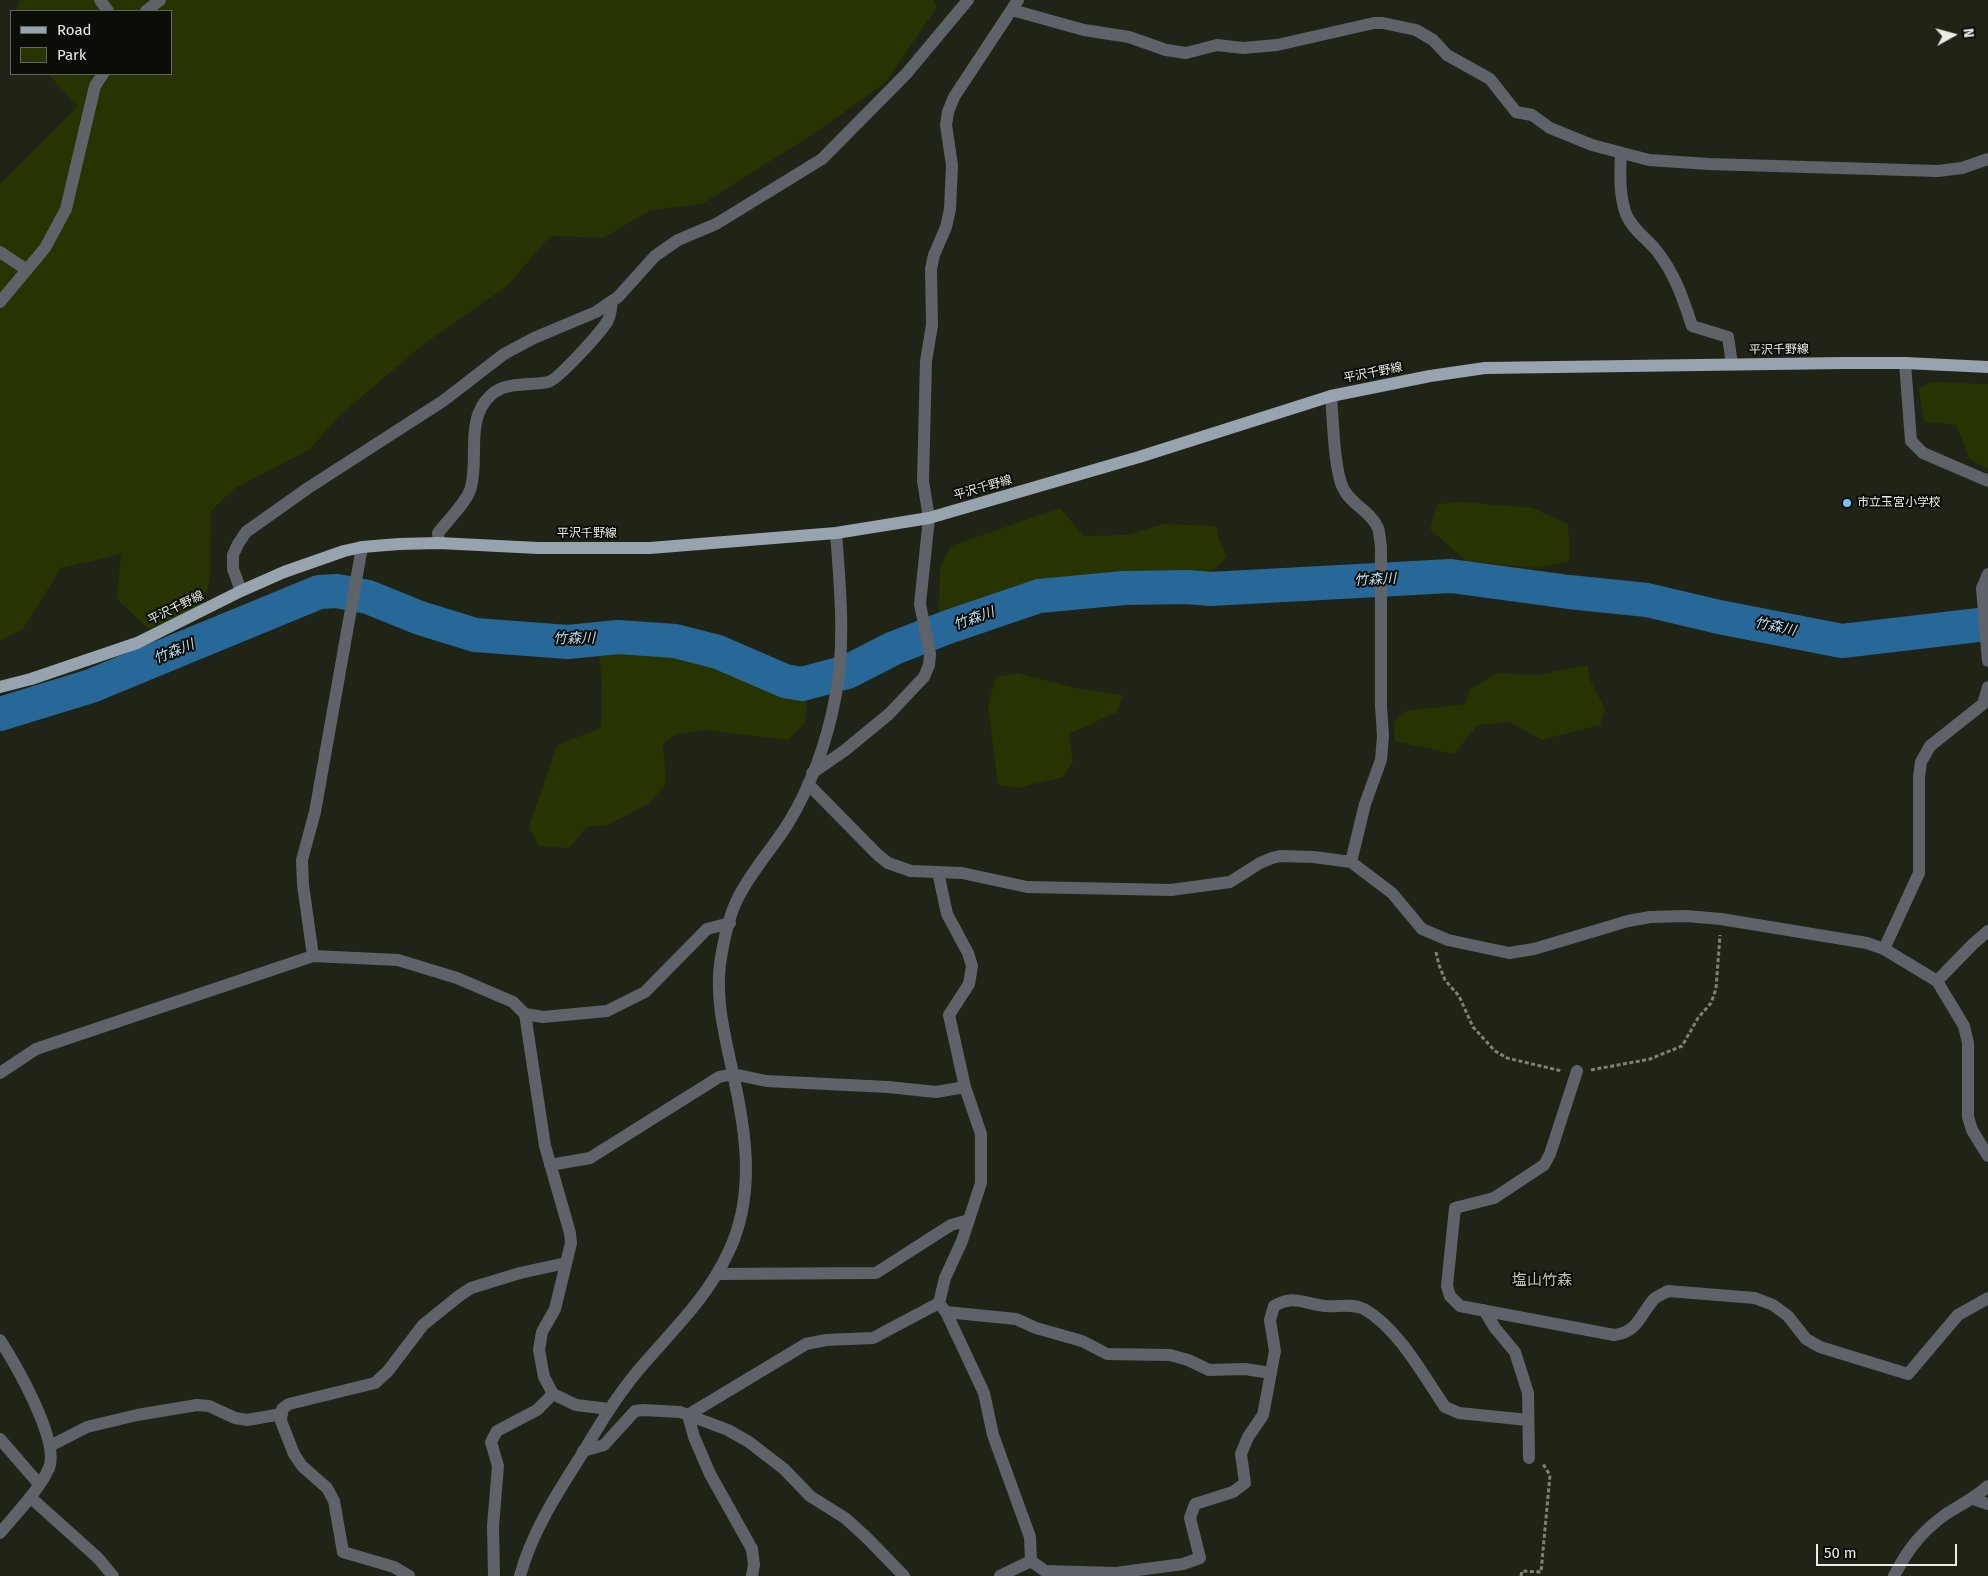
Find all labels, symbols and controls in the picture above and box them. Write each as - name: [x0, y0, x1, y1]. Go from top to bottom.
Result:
- legend: [10, 10, 172, 75]
- north arrow: [1928, 10, 1978, 60]
- text: Road: [57, 21, 92, 39]
- text: N: [1959, 27, 1977, 39]
- text: Park: [57, 46, 87, 64]
- street label: 平沢千野線: [1749, 342, 1809, 358]
- street label: 平沢千野線: [1342, 360, 1404, 386]
- street label: 平沢千野線: [952, 473, 1014, 503]
- place label: 市立玉宮小学校: [1857, 496, 1941, 510]
- marker: 市立玉宮小学校: [1841, 497, 1853, 509]
- street label: 平沢千野線: [557, 527, 617, 541]
- water label: 竹森川: [1354, 571, 1396, 589]
- street label: 平沢千野線: [146, 588, 206, 628]
- water label: 竹森川: [951, 604, 997, 634]
- water label: 竹森川: [1753, 614, 1797, 640]
- water label: 竹森川: [553, 630, 595, 648]
- water label: 竹森川: [151, 636, 197, 668]
- district label: 塩山竹森: [1512, 1272, 1572, 1290]
- scale bar: [1818, 1534, 1959, 1566]
- text: 50 m: [1824, 1544, 1857, 1562]

